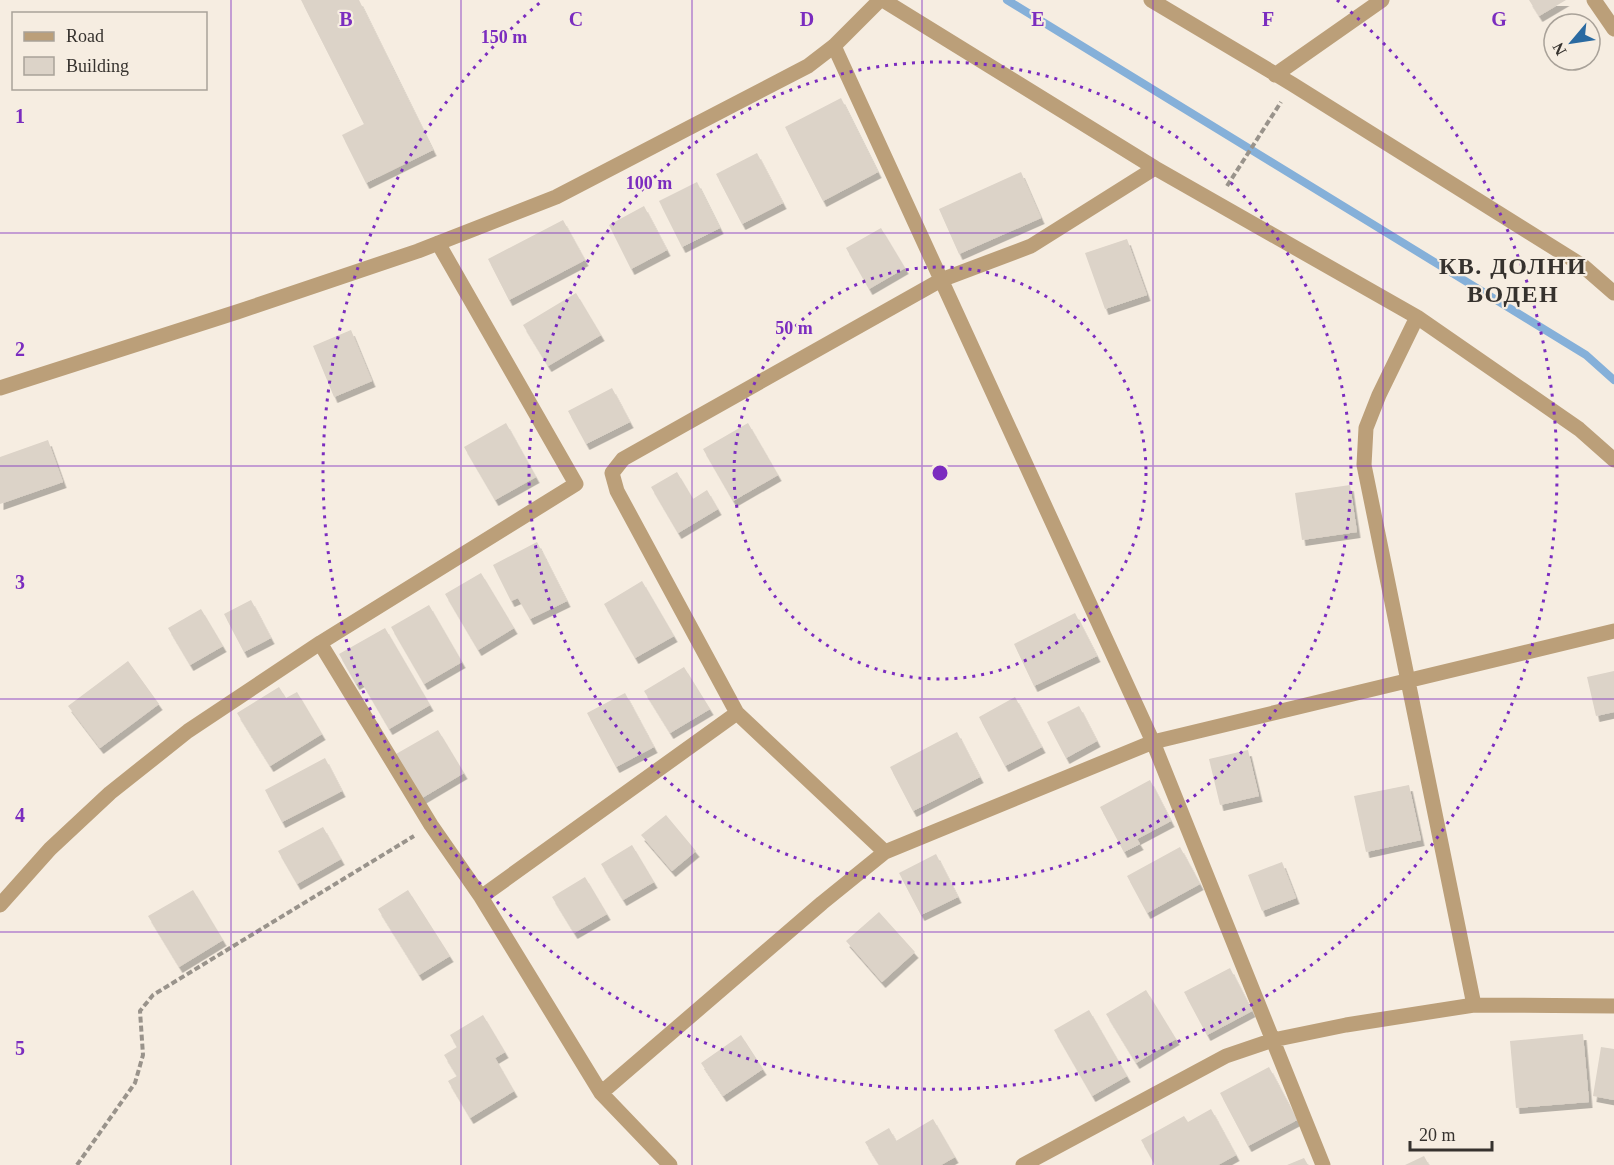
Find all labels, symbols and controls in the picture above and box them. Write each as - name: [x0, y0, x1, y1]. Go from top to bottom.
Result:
- text: B: [339, 8, 353, 30]
- text: C: [569, 8, 583, 30]
- text: D: [800, 8, 814, 30]
- text: E: [1031, 8, 1045, 30]
- text: F: [1262, 8, 1274, 30]
- text: G: [1491, 8, 1507, 30]
- legend: [12, 12, 207, 90]
- north arrow: [1542, 12, 1602, 72]
- text: Road: [66, 26, 104, 46]
- text: 150 m: [481, 27, 527, 47]
- text: N: [1549, 39, 1570, 58]
- text: Building: [66, 56, 129, 76]
- text: 1: [15, 105, 25, 127]
- text: 100 m: [626, 173, 672, 193]
- district label: КВ. ДОЛНИ ВОДЕН: [1439, 253, 1587, 307]
- text: 50 m: [775, 318, 813, 338]
- text: 2: [15, 338, 25, 360]
- centre of rings: [930, 463, 950, 483]
- text: 3: [15, 571, 25, 593]
- text: 4: [15, 804, 25, 826]
- text: 5: [15, 1037, 25, 1059]
- scale bar: [1410, 1114, 1492, 1152]
- text: 20 m: [1419, 1125, 1456, 1145]

